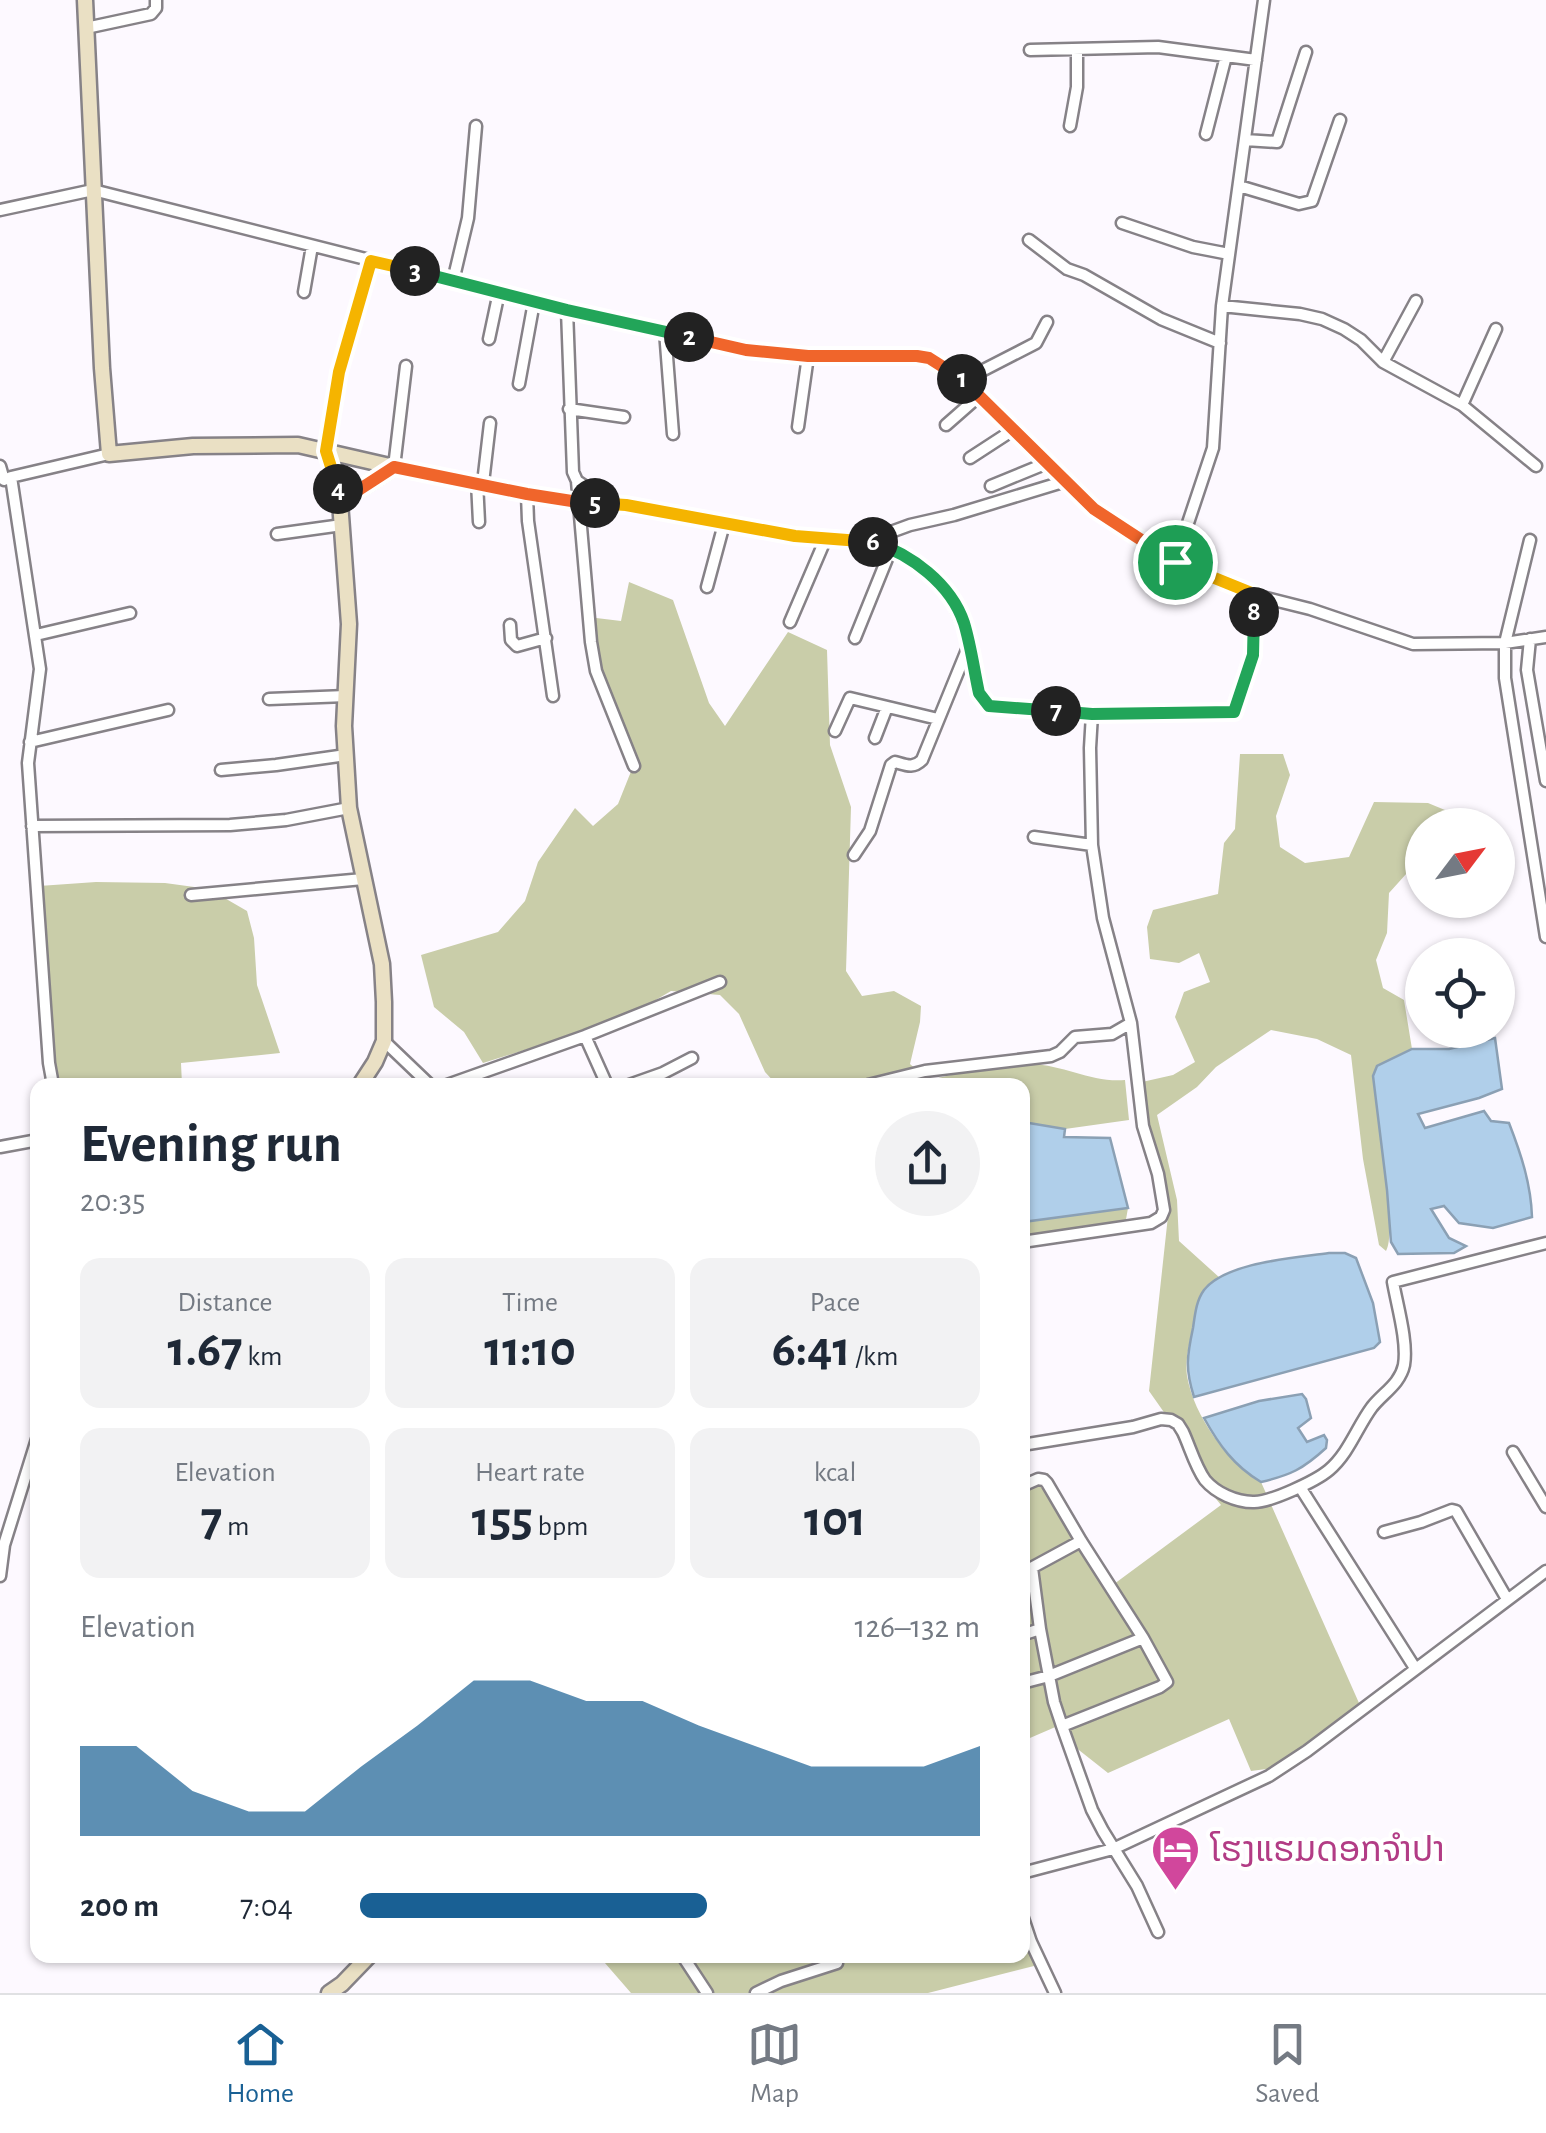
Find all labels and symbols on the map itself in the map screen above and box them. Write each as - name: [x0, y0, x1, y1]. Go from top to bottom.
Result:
- pin: 3: [390, 246, 440, 296]
- pin: 2: [664, 312, 714, 362]
- pin: 1: [937, 354, 987, 404]
- pin: 4: [313, 464, 363, 514]
- pin: 5: [570, 478, 620, 528]
- pin: 6: [848, 517, 898, 567]
- pin: [1133, 520, 1218, 605]
- pin: 8: [1229, 587, 1279, 637]
- pin: 7: [1031, 686, 1081, 736]
- north arrow: [1405, 808, 1515, 918]
- hotel icon: ໂຮງແຮມດອກຈຳປາ: [1150, 1824, 1202, 1892]
- place label: ໂຮງແຮມດອກຈຳປາ: [1209, 1831, 1445, 1868]

